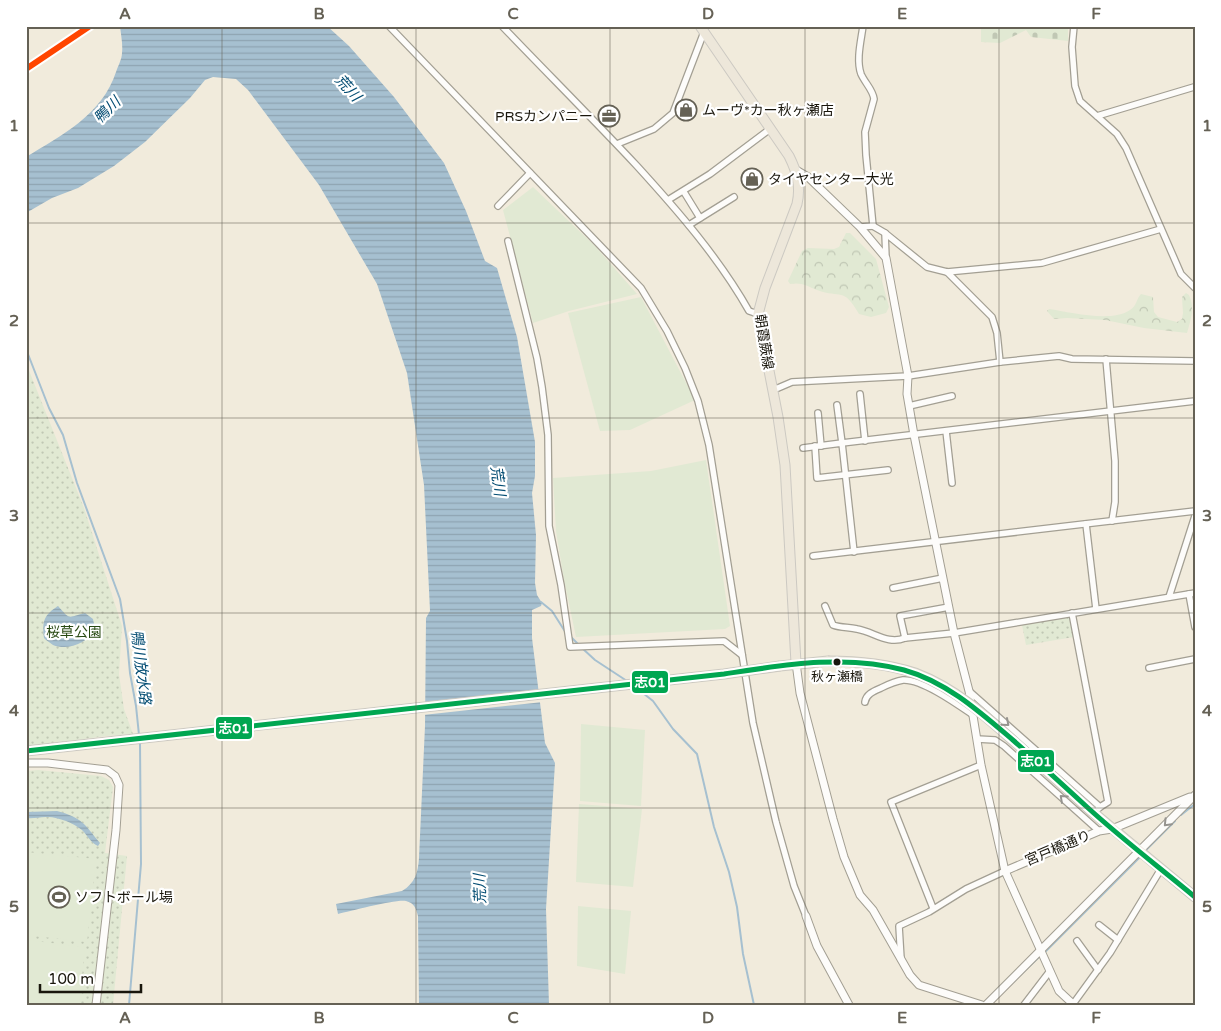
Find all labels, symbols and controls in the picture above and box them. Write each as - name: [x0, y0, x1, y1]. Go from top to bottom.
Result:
- text: A: [119, 4, 131, 24]
- text: B: [313, 4, 325, 24]
- text: C: [507, 4, 519, 24]
- text: D: [702, 4, 714, 24]
- text: E: [897, 4, 907, 24]
- text: F: [1091, 4, 1101, 24]
- water label: 荒川: [331, 71, 366, 107]
- water label: 鴨川: [90, 92, 125, 127]
- shop icon: ムーヴ*カー秋ヶ瀬店: [674, 98, 698, 122]
- place label: ムーヴ*カー秋ヶ瀬店: [702, 102, 834, 119]
- office icon: PRSカンパニー: [597, 104, 621, 128]
- place label: PRSカンパニー: [495, 108, 593, 125]
- text: 1: [9, 116, 19, 136]
- text: 1: [1202, 116, 1212, 136]
- shop icon: タイヤセンター大光: [740, 167, 764, 191]
- place label: タイヤセンター大光: [768, 171, 894, 188]
- text: 2: [9, 311, 19, 331]
- text: 2: [1202, 311, 1212, 331]
- street label: 朝霞蕨線: [751, 313, 777, 371]
- water label: 荒川: [487, 465, 509, 499]
- text: 3: [9, 506, 19, 526]
- text: 3: [1202, 506, 1212, 526]
- park label: 桜草公園: [46, 624, 102, 641]
- water label: 鴨川放水路: [127, 629, 155, 707]
- marker: 秋ヶ瀬橋: [832, 657, 842, 667]
- place label: 秋ヶ瀬橋: [811, 669, 863, 685]
- line badge: 志01: [631, 670, 669, 694]
- text: 志01: [634, 674, 666, 691]
- text: 4: [9, 701, 19, 721]
- text: 4: [1202, 701, 1212, 721]
- line badge: 志01: [215, 716, 253, 740]
- one-way arrow: [1000, 717, 1009, 726]
- text: 志01: [218, 720, 250, 737]
- line badge: 志01: [1017, 749, 1055, 773]
- text: 志01: [1020, 753, 1052, 770]
- one-way arrow: [1060, 795, 1069, 804]
- one-way arrow: [1164, 817, 1173, 826]
- street label: 宮戸橋通り: [1022, 827, 1094, 869]
- water label: 荒川: [470, 872, 490, 904]
- sports icon: ソフトボール場: [47, 885, 71, 909]
- place label: ソフトボール場: [75, 889, 173, 906]
- text: 5: [9, 897, 19, 917]
- text: 5: [1202, 897, 1212, 917]
- scale bar: [40, 961, 141, 993]
- text: 100 m: [48, 970, 94, 988]
- text: A: [119, 1008, 131, 1028]
- text: B: [313, 1008, 325, 1028]
- text: C: [507, 1008, 519, 1028]
- text: D: [702, 1008, 714, 1028]
- text: E: [897, 1008, 907, 1028]
- text: F: [1091, 1008, 1101, 1028]

